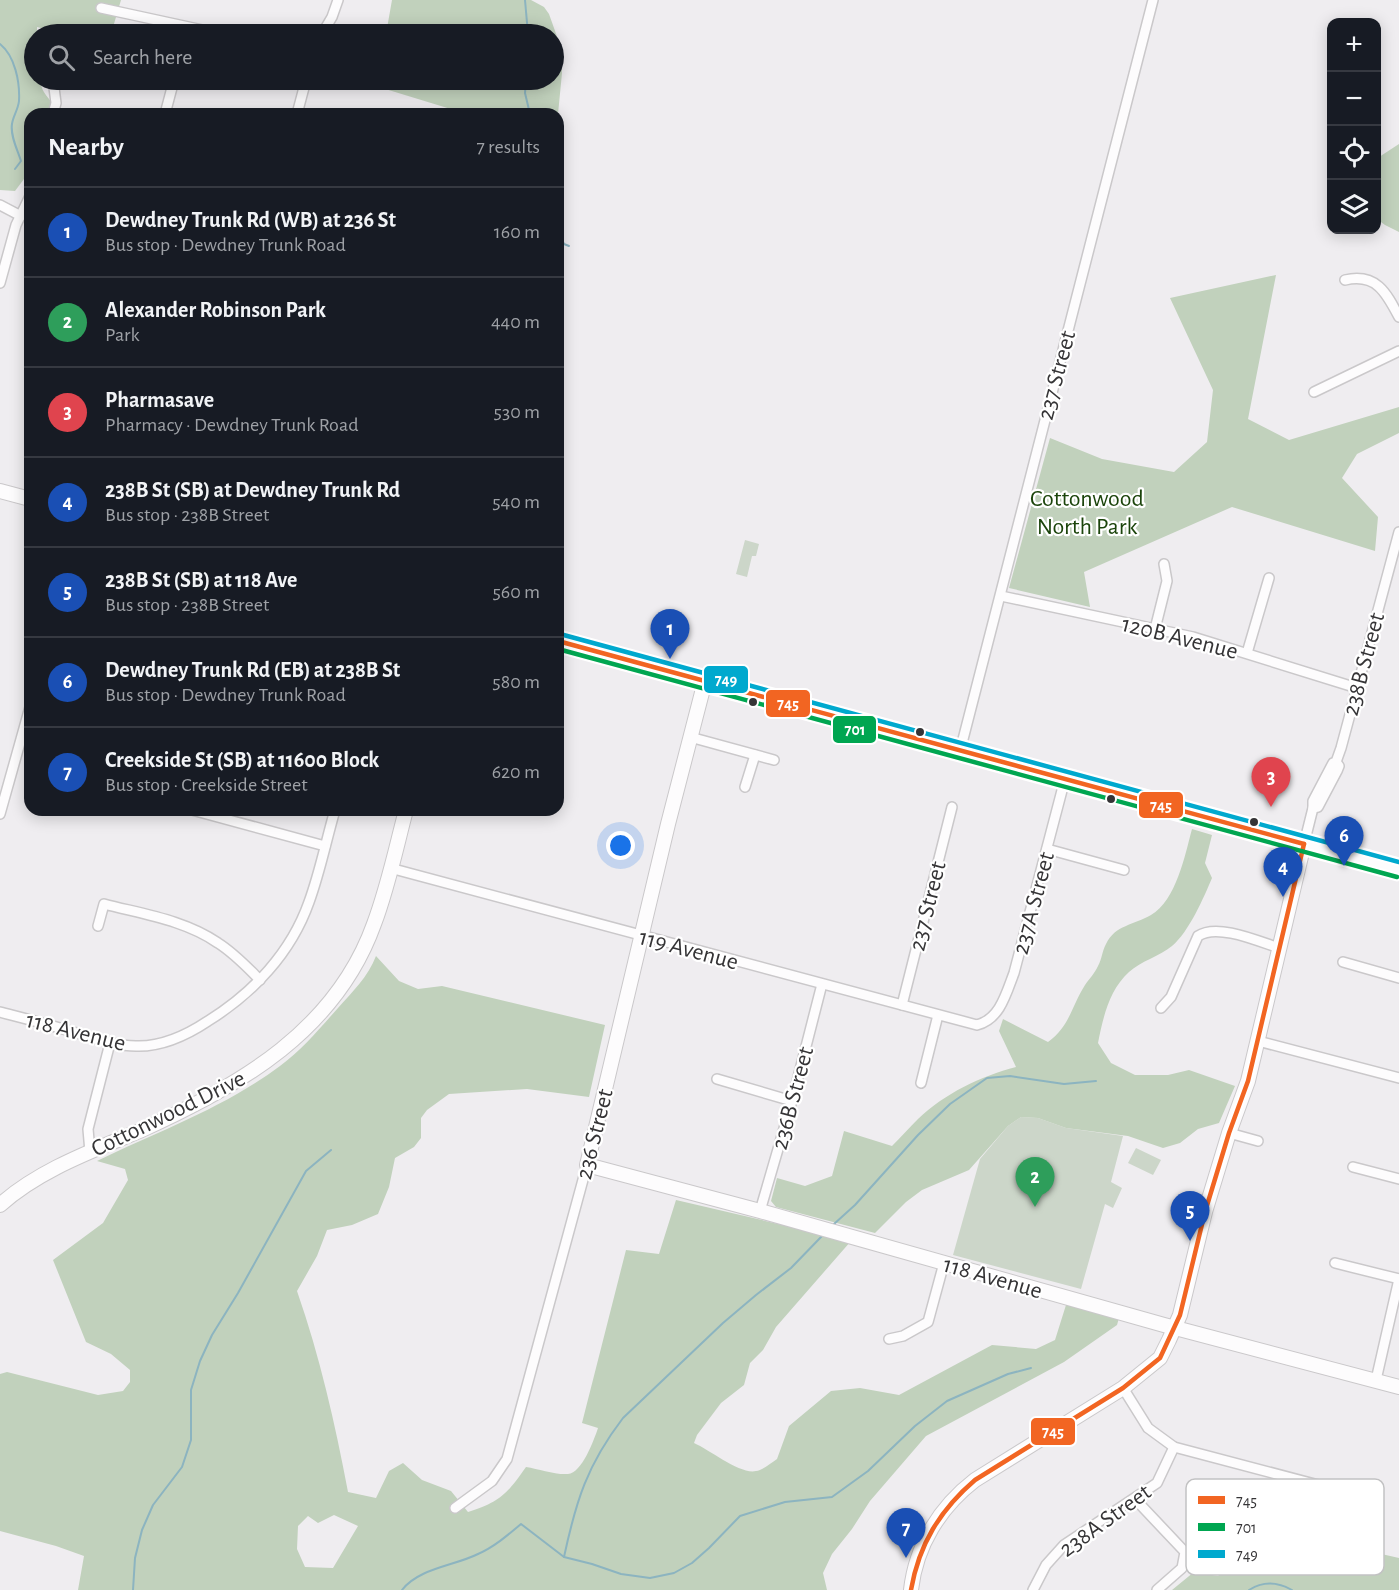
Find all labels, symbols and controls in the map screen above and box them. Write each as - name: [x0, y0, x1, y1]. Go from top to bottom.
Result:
- map controls: [1327, 18, 1381, 234]
- button: +: [1327, 18, 1381, 72]
- search box: [24, 24, 564, 90]
- icon: search: [45, 41, 78, 74]
- text: Search here: [93, 46, 192, 68]
- button: −: [1327, 72, 1381, 126]
- button: locate: [1327, 126, 1381, 180]
- text: Nearby: [48, 134, 124, 160]
- text: 7 results: [476, 137, 540, 157]
- button: layers: [1327, 180, 1381, 234]
- text: Dewdney Trunk Rd (WB) at 236 St: [105, 209, 396, 231]
- text: 1: [64, 222, 71, 242]
- text: 160 m: [494, 222, 540, 242]
- text: Bus stop · Dewdney Trunk Road: [105, 235, 346, 255]
- text: Alexander Robinson Park: [105, 299, 326, 321]
- text: 2: [63, 312, 72, 332]
- text: 440 m: [491, 312, 540, 332]
- text: Park: [105, 325, 140, 345]
- street label: 237 Street: [1034, 328, 1080, 422]
- text: Pharmasave: [105, 389, 214, 411]
- text: 3: [63, 402, 72, 422]
- text: 530 m: [494, 402, 540, 422]
- text: Pharmacy · Dewdney Trunk Road: [105, 415, 359, 435]
- text: 238B St (SB) at Dewdney Trunk Rd: [105, 479, 400, 501]
- park label: Cottonwood North Park: [1030, 487, 1144, 539]
- text: 4: [62, 492, 73, 512]
- text: 540 m: [492, 492, 540, 512]
- text: Bus stop · 238B Street: [105, 505, 269, 525]
- text: 238B St (SB) at 118 Ave: [105, 569, 298, 591]
- text: 5: [63, 582, 72, 602]
- text: 560 m: [492, 582, 540, 602]
- text: Bus stop · 238B Street: [105, 595, 269, 615]
- pin: 1: [650, 610, 690, 659]
- street label: 238B Street: [1339, 610, 1389, 718]
- street label: 120B Avenue: [1119, 612, 1240, 664]
- text: Dewdney Trunk Rd (EB) at 238B St: [105, 659, 400, 681]
- line badge: 749: [703, 665, 749, 694]
- text: 6: [63, 672, 72, 692]
- text: 580 m: [492, 672, 540, 692]
- text: 749: [715, 672, 738, 688]
- text: Bus stop · Dewdney Trunk Road: [105, 685, 346, 705]
- line badge: 745: [765, 689, 811, 718]
- unlabelled marker: [747, 696, 759, 708]
- text: 745: [777, 696, 799, 712]
- line badge: 701: [832, 715, 877, 744]
- text: 701: [844, 722, 866, 738]
- unlabelled marker: [914, 726, 926, 738]
- text: Creekside St (SB) at 11600 Block: [105, 749, 379, 771]
- pin: 3: [1252, 758, 1290, 807]
- text: 7: [63, 762, 72, 782]
- text: 620 m: [492, 762, 540, 782]
- text: Bus stop · Creekside Street: [105, 775, 308, 795]
- line badge: 745: [1138, 791, 1184, 819]
- unlabelled marker: [1105, 793, 1117, 805]
- text: 745: [1150, 798, 1172, 814]
- unlabelled marker: [1248, 816, 1260, 828]
- pin: 6: [1324, 816, 1364, 866]
- your location: [606, 831, 635, 860]
- pin: 4: [1264, 848, 1302, 897]
- street label: 237A Street: [1009, 849, 1059, 957]
- street label: 237 Street: [905, 859, 951, 953]
- street label: 119 Avenue: [637, 925, 741, 975]
- street label: 118 Avenue: [23, 1008, 128, 1056]
- street label: 236B Street: [768, 1044, 818, 1152]
- street label: Cottonwood Drive: [88, 1066, 249, 1161]
- street label: 236 Street: [572, 1086, 618, 1182]
- pin: 2: [1016, 1158, 1054, 1207]
- pin: 5: [1170, 1192, 1210, 1241]
- street label: 118 Avenue: [940, 1252, 1045, 1304]
- line badge: 745: [1030, 1417, 1076, 1446]
- text: 745: [1042, 1424, 1064, 1440]
- legend: [1186, 1479, 1384, 1575]
- street label: 238A Street: [1055, 1480, 1156, 1562]
- text: 745: [1236, 1493, 1257, 1509]
- pin: 7: [886, 1508, 926, 1558]
- text: 701: [1236, 1520, 1257, 1536]
- text: 749: [1236, 1547, 1258, 1563]

